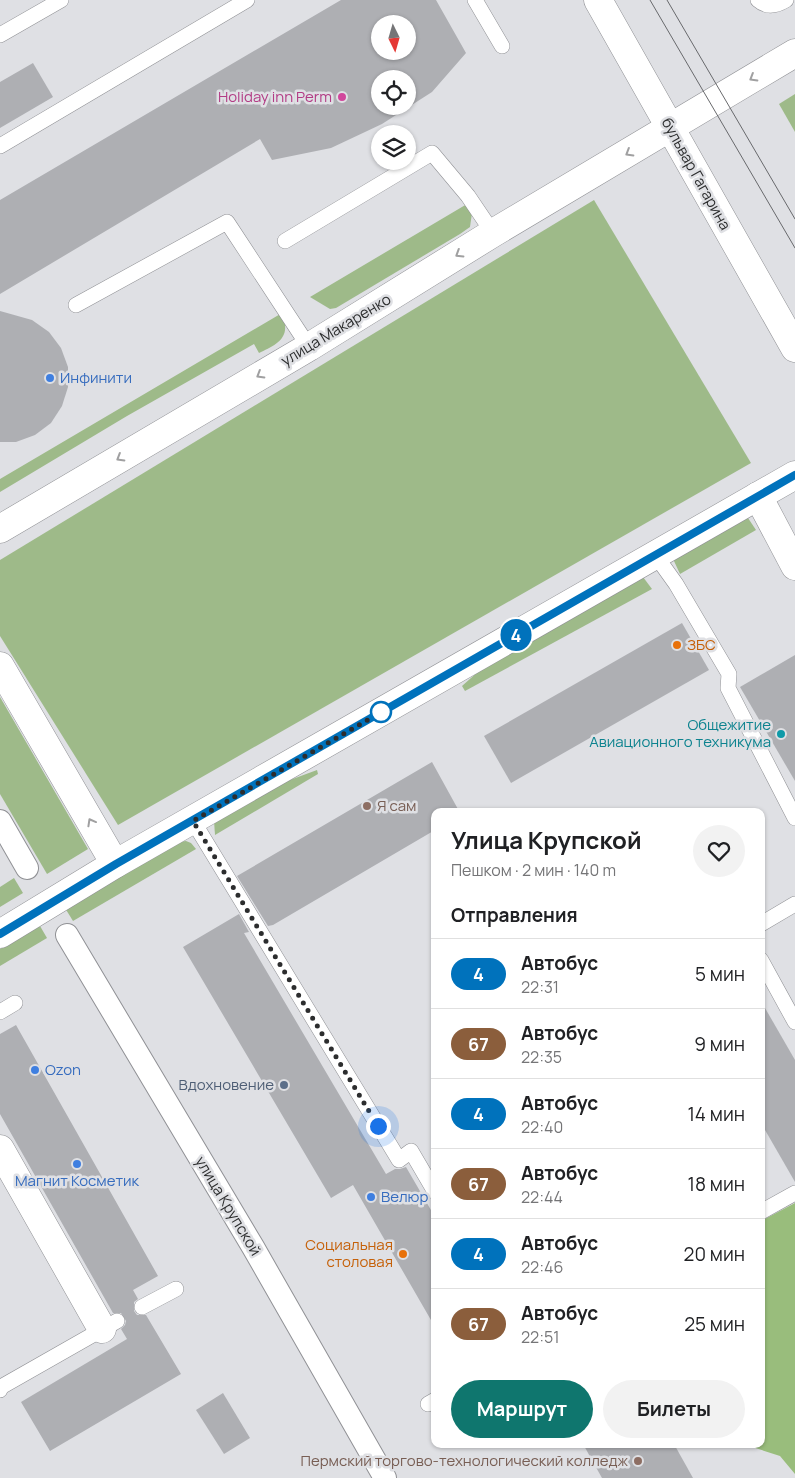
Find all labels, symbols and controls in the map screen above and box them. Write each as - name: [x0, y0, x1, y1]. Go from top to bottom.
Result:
- north arrow: [371, 15, 416, 60]
- map controls: [371, 15, 416, 170]
- button: locate: [371, 70, 416, 115]
- one-way arrow: [750, 72, 759, 82]
- place label: Holiday inn Perm: [218, 86, 332, 107]
- marker: Holiday inn Perm: [336, 91, 348, 103]
- street label: бульвар Гагарина: [657, 114, 736, 234]
- button: layers: [371, 125, 416, 170]
- one-way arrow: [625, 147, 634, 157]
- one-way arrow: [455, 248, 464, 258]
- street label: улица Макаренко: [277, 288, 395, 371]
- place label: Инфинити: [60, 367, 132, 388]
- one-way arrow: [257, 369, 266, 379]
- marker: Инфинити: [44, 372, 56, 384]
- one-way arrow: [117, 451, 126, 461]
- line badge: 4: [500, 619, 532, 651]
- text: 4: [511, 623, 521, 647]
- place label: ЗБС: [687, 634, 716, 655]
- marker: ЗБС: [671, 639, 683, 651]
- unlabelled marker: [370, 701, 392, 723]
- place label: Общежитие Авиационного техникума: [589, 714, 771, 752]
- marker: Общежитие Авиационного техникума: [775, 728, 787, 740]
- place label: Я сам: [377, 795, 416, 816]
- marker: Я сам: [361, 800, 373, 812]
- one-way arrow: [88, 818, 98, 827]
- text: Улица Крупской: [451, 823, 642, 856]
- button: heart: [693, 825, 745, 877]
- text: Пешком · 2 мин · 140 m: [451, 859, 616, 881]
- text: Отправления: [451, 902, 578, 928]
- text: Автобус: [521, 950, 598, 976]
- text: 5 мин: [695, 961, 745, 987]
- text: 4: [473, 962, 484, 986]
- text: 22:31: [521, 976, 559, 998]
- text: Автобус: [521, 1020, 598, 1046]
- text: 9 мин: [694, 1031, 745, 1057]
- text: 67: [468, 1032, 489, 1056]
- text: 22:35: [521, 1046, 562, 1068]
- place label: Ozon: [45, 1059, 81, 1080]
- marker: Ozon: [29, 1064, 41, 1076]
- place label: Вдохновение: [178, 1074, 274, 1095]
- marker: Вдохновение: [278, 1079, 290, 1091]
- text: Автобус: [521, 1090, 598, 1116]
- text: 14 мин: [687, 1101, 745, 1127]
- text: 4: [473, 1102, 484, 1126]
- your location: [366, 1114, 391, 1139]
- text: 22:40: [521, 1116, 563, 1138]
- street label: улица Крупской: [191, 1152, 266, 1259]
- marker: Магнит Косметик: [71, 1158, 83, 1170]
- text: Автобус: [521, 1160, 598, 1186]
- place label: Магнит Косметик: [15, 1170, 140, 1191]
- text: 18 мин: [688, 1171, 745, 1197]
- text: 67: [468, 1172, 489, 1196]
- place label: Велюр: [381, 1186, 428, 1207]
- text: 22:44: [521, 1186, 563, 1208]
- marker: Велюр: [365, 1191, 377, 1203]
- text: Автобус: [521, 1230, 598, 1256]
- place label: Социальная столовая: [305, 1234, 393, 1272]
- text: 20 мин: [684, 1241, 745, 1267]
- text: 4: [473, 1242, 484, 1266]
- marker: Социальная столовая: [397, 1248, 409, 1260]
- text: 22:46: [521, 1256, 563, 1278]
- text: Автобус: [521, 1300, 598, 1326]
- text: 25 мин: [684, 1311, 745, 1337]
- text: 67: [468, 1312, 489, 1336]
- text: 22:51: [521, 1326, 560, 1348]
- button: Маршрут: [451, 1380, 593, 1438]
- button: Билеты: [603, 1380, 745, 1438]
- place label: Пермский торгово-технологический колледж: [301, 1450, 629, 1471]
- marker: Пермский торгово-технологический колледж: [632, 1455, 644, 1467]

